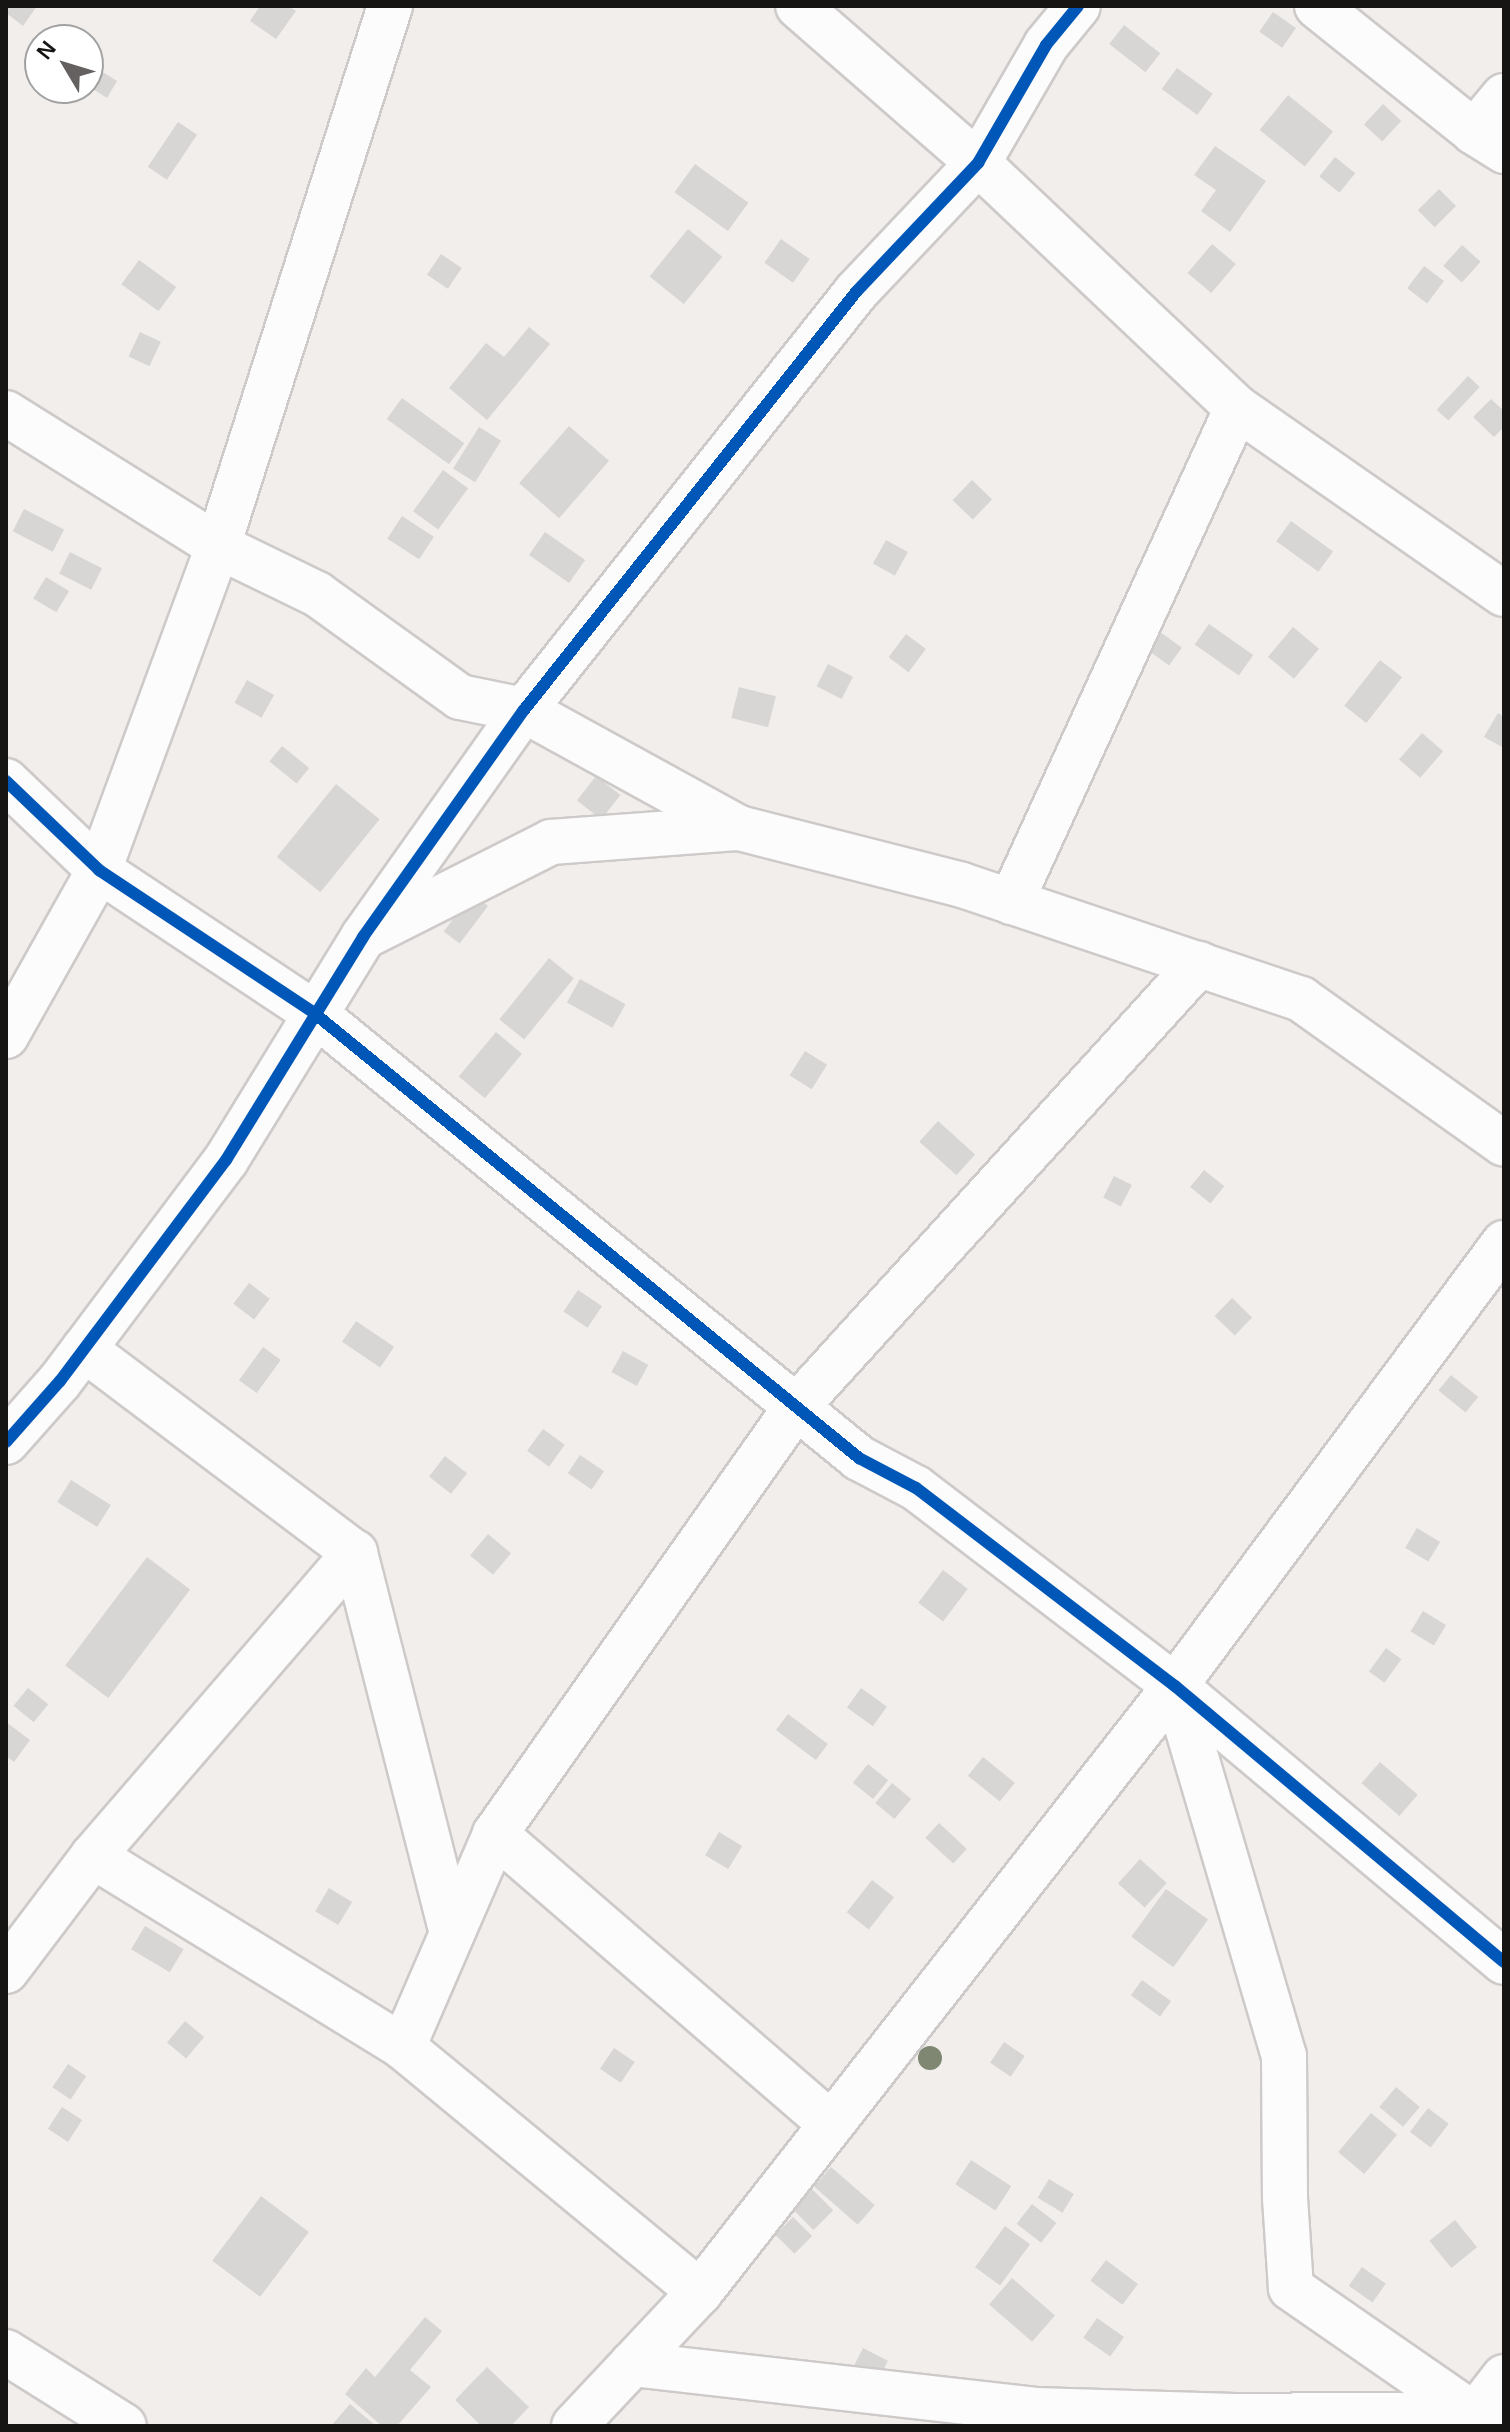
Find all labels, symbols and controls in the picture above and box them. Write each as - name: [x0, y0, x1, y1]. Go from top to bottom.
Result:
- north arrow: [24, 24, 104, 104]
- text: N: [32, 36, 61, 64]

